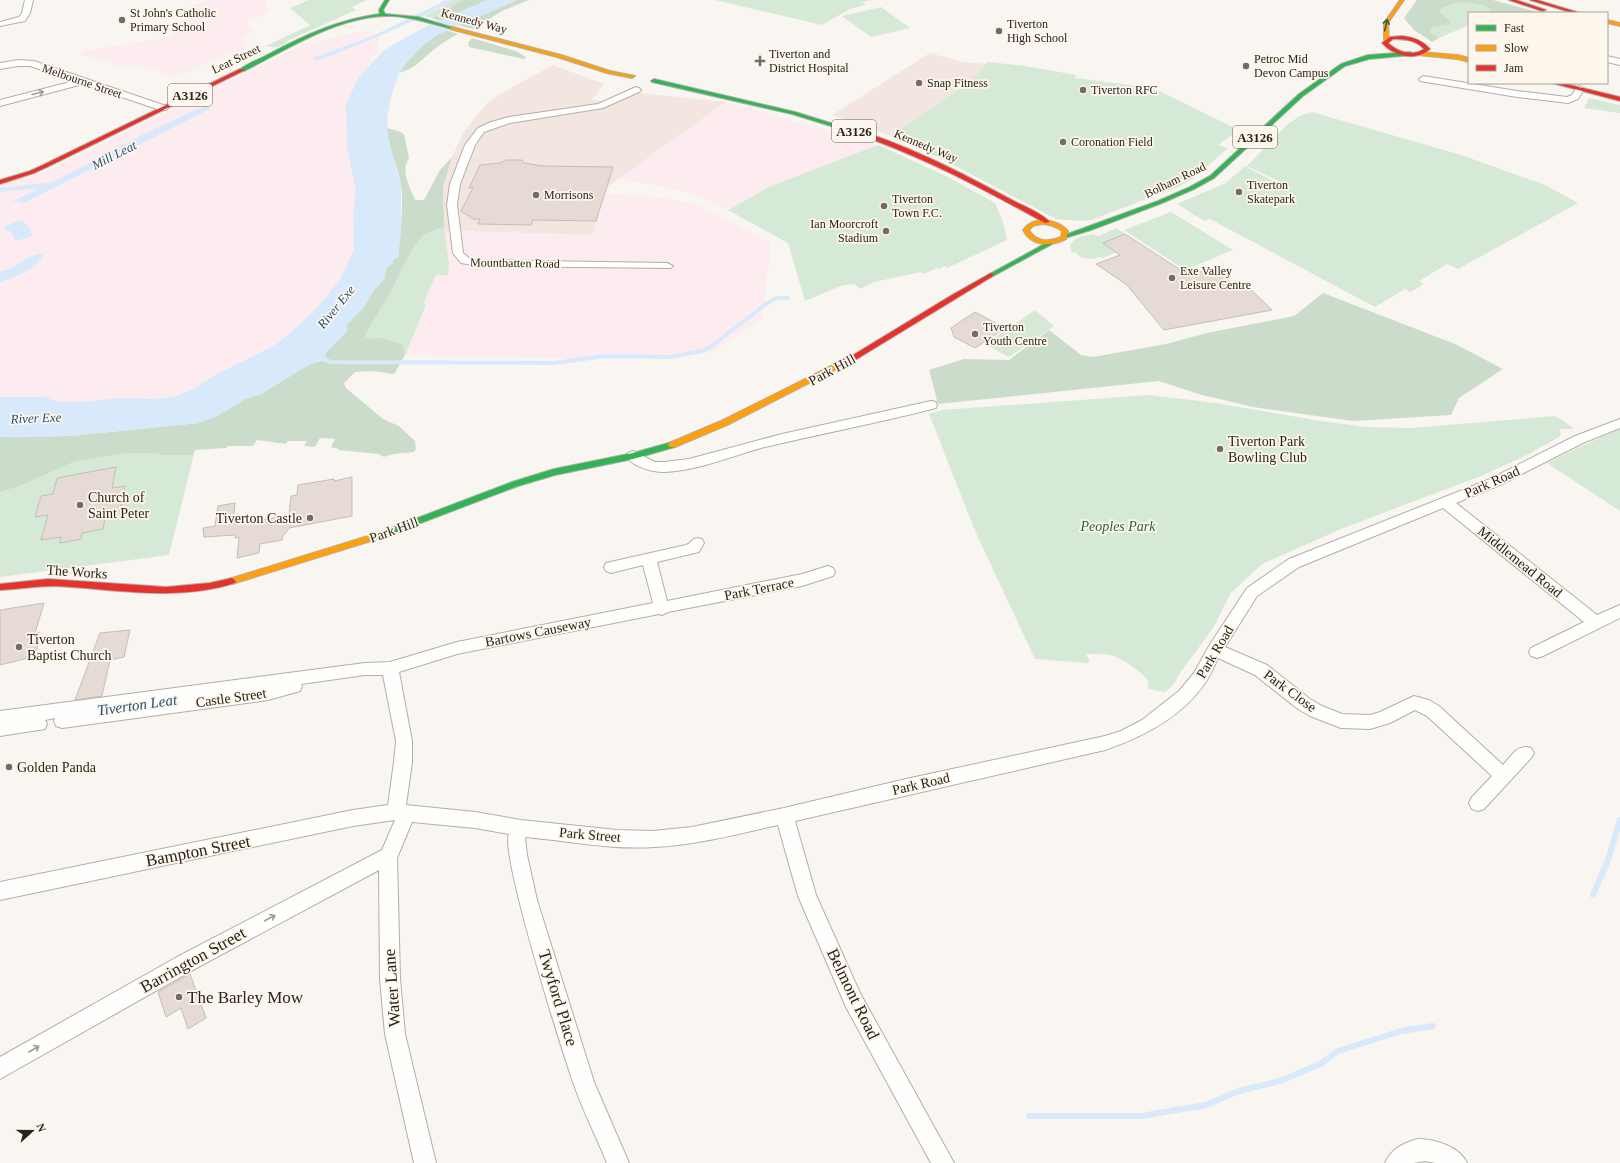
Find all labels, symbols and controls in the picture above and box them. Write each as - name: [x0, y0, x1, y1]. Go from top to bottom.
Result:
- street label: Kennedy Way: [439, 5, 509, 37]
- place label: St John's Catholic Primary School: [130, 6, 216, 34]
- legend: [1468, 12, 1608, 84]
- marker: St John's Catholic Primary School: [117, 15, 127, 25]
- place label: Tiverton High School: [1007, 17, 1068, 45]
- one-way arrow: [1382, 19, 1390, 32]
- text: Fast: [1504, 21, 1525, 35]
- marker: Tiverton High School: [994, 26, 1004, 36]
- street label: Leat Street: [209, 41, 263, 77]
- text: Slow: [1504, 41, 1529, 55]
- place label: Tiverton and District Hospital: [769, 47, 849, 75]
- place label: Petroc Mid Devon Campus: [1254, 52, 1329, 80]
- marker: Tiverton and District Hospital: [754, 55, 766, 67]
- street label: Melbourne Street: [40, 61, 124, 101]
- marker: Petroc Mid Devon Campus: [1241, 61, 1251, 71]
- text: Jam: [1504, 61, 1524, 75]
- place label: Snap Fitness: [927, 76, 988, 90]
- marker: Snap Fitness: [914, 78, 924, 88]
- place label: Tiverton RFC: [1091, 83, 1158, 97]
- road number: A3126: [168, 84, 212, 106]
- marker: Tiverton RFC: [1078, 85, 1088, 95]
- one-way arrow: [31, 89, 44, 96]
- road number: A3126: [832, 120, 876, 142]
- street label: Kennedy Way: [892, 126, 960, 166]
- road number: A3126: [1233, 126, 1277, 148]
- place label: Coronation Field: [1071, 135, 1153, 149]
- water label: Mill Leat: [88, 137, 139, 173]
- marker: Coronation Field: [1058, 137, 1068, 147]
- street label: Bolham Road: [1142, 159, 1208, 201]
- place label: Tiverton Skatepark: [1247, 178, 1295, 206]
- marker: Tiverton Skatepark: [1234, 187, 1244, 197]
- place label: Morrisons: [544, 188, 594, 202]
- marker: Morrisons: [531, 190, 541, 200]
- place label: Tiverton Town F.C.: [892, 192, 942, 220]
- marker: Tiverton Town F.C.: [879, 201, 889, 211]
- place label: Ian Moorcroft Stadium: [810, 217, 879, 245]
- marker: Ian Moorcroft Stadium: [881, 226, 891, 236]
- street label: Mountbatten Road: [470, 255, 560, 271]
- place label: Exe Valley Leisure Centre: [1180, 264, 1251, 292]
- marker: Exe Valley Leisure Centre: [1167, 273, 1177, 283]
- water label: River Exe: [314, 282, 358, 332]
- place label: Tiverton Youth Centre: [983, 320, 1047, 348]
- marker: Tiverton Youth Centre: [970, 329, 980, 339]
- street label: Park Hill: [806, 351, 858, 389]
- water label: River Exe: [9, 410, 62, 426]
- place label: Tiverton Park Bowling Club: [1228, 434, 1307, 465]
- marker: Tiverton Park Bowling Club: [1215, 444, 1225, 454]
- street label: Park Road: [1462, 463, 1522, 501]
- place label: Church of Saint Peter: [88, 490, 149, 521]
- marker: Church of Saint Peter: [75, 500, 85, 510]
- place label: Tiverton Castle: [216, 511, 302, 526]
- marker: Tiverton Castle: [305, 513, 315, 523]
- street label: Park Hill: [367, 514, 421, 546]
- park label: Peoples Park: [1079, 519, 1156, 534]
- street label: Middlemead Road: [1475, 524, 1565, 600]
- street label: The Works: [46, 562, 108, 582]
- street label: Park Terrace: [723, 575, 795, 603]
- street label: Bartows Causeway: [484, 614, 592, 650]
- street label: Park Road: [1193, 623, 1237, 681]
- place label: Tiverton Baptist Church: [27, 632, 111, 663]
- marker: Tiverton Baptist Church: [14, 642, 24, 652]
- street label: Park Close: [1261, 667, 1319, 715]
- street label: Castle Street: [195, 686, 267, 710]
- water label: Tiverton Leat: [96, 691, 179, 719]
- place label: Golden Panda: [17, 760, 97, 775]
- marker: Golden Panda: [4, 762, 14, 772]
- street label: Park Road: [891, 770, 951, 798]
- street label: Park Street: [559, 825, 622, 845]
- street label: Bampton Street: [144, 831, 252, 870]
- one-way arrow: [264, 914, 276, 921]
- street label: Barrington Street: [137, 923, 249, 997]
- street label: Belmont Road: [823, 945, 883, 1043]
- street label: Water Lane: [380, 948, 404, 1028]
- street label: Twyford Place: [534, 948, 582, 1048]
- place label: The Barley Mow: [187, 988, 304, 1007]
- marker: The Barley Mow: [174, 992, 184, 1002]
- one-way arrow: [28, 1045, 40, 1053]
- north arrow: [12, 1111, 52, 1151]
- text: N: [34, 1122, 48, 1133]

